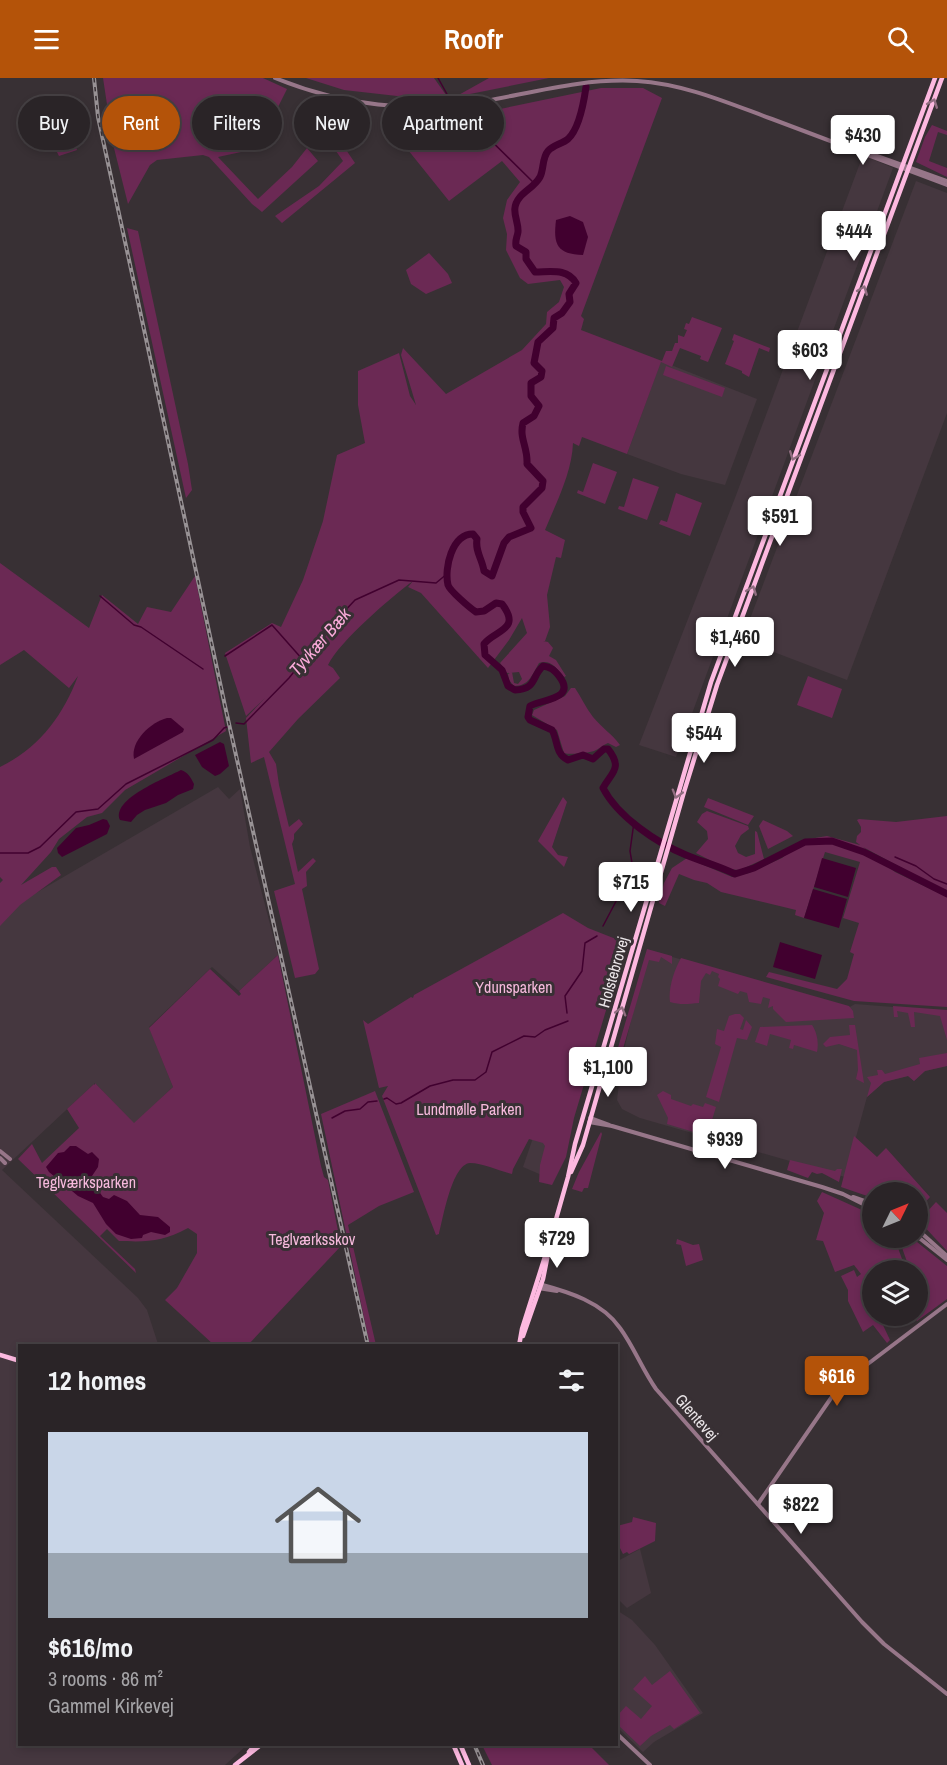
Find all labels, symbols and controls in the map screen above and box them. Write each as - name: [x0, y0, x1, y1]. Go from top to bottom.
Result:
- text: Roofr: [444, 21, 503, 57]
- icon: menu: [30, 23, 63, 56]
- icon: search: [884, 23, 917, 56]
- chip: Buy: [18, 96, 90, 150]
- chip: Rent: [102, 96, 180, 150]
- chip: Filters: [192, 96, 282, 150]
- chip: New: [294, 96, 370, 150]
- chip: Apartment: [382, 96, 504, 150]
- one-way arrow: [925, 98, 938, 108]
- pin: $430: [827, 115, 899, 166]
- text: $430: [845, 121, 881, 148]
- pin: $444: [818, 211, 890, 262]
- text: $444: [836, 217, 872, 244]
- one-way arrow: [856, 285, 868, 296]
- pin: $603: [774, 330, 846, 381]
- text: $603: [792, 336, 828, 363]
- one-way arrow: [788, 450, 801, 461]
- pin: $591: [744, 496, 816, 547]
- text: $591: [762, 502, 798, 529]
- one-way arrow: [744, 585, 757, 596]
- water label: Tyvkær Bæk: [283, 602, 357, 681]
- pin: $1,460: [686, 617, 784, 668]
- text: $1,460: [710, 623, 760, 650]
- pin: $544: [668, 713, 740, 764]
- text: $544: [686, 719, 722, 746]
- one-way arrow: [672, 788, 684, 799]
- pin: $715: [595, 862, 667, 913]
- text: $715: [613, 868, 649, 895]
- street label: Holstebrovej: [592, 934, 634, 1010]
- park label: Ydunsparken: [475, 976, 553, 998]
- one-way arrow: [614, 1006, 626, 1017]
- pin: $1,100: [559, 1047, 657, 1098]
- text: $1,100: [583, 1053, 633, 1080]
- park label: Lundmølle Parken: [416, 1098, 522, 1120]
- pin: $939: [689, 1119, 761, 1170]
- text: $939: [707, 1125, 743, 1152]
- park label: Teglværksparken: [36, 1171, 136, 1193]
- north arrow: [862, 1182, 928, 1248]
- map controls: [862, 1182, 928, 1326]
- pin: $729: [521, 1218, 593, 1269]
- text: $729: [539, 1224, 575, 1251]
- park label: Teglværksskov: [269, 1228, 356, 1250]
- button: layers: [862, 1260, 928, 1326]
- pin: $616: [801, 1356, 873, 1407]
- text: $616: [819, 1362, 855, 1389]
- text: 12 homes: [48, 1363, 146, 1398]
- icon: filters: [555, 1364, 588, 1397]
- street label: Glentevej: [671, 1389, 724, 1445]
- icon: home: [264, 1471, 372, 1579]
- pin: $822: [765, 1484, 837, 1535]
- text: $822: [783, 1490, 819, 1517]
- text: $616/mo: [48, 1630, 133, 1665]
- text: 3 rooms · 86 m²: [48, 1665, 163, 1692]
- text: Gammel Kirkevej: [48, 1692, 174, 1719]

